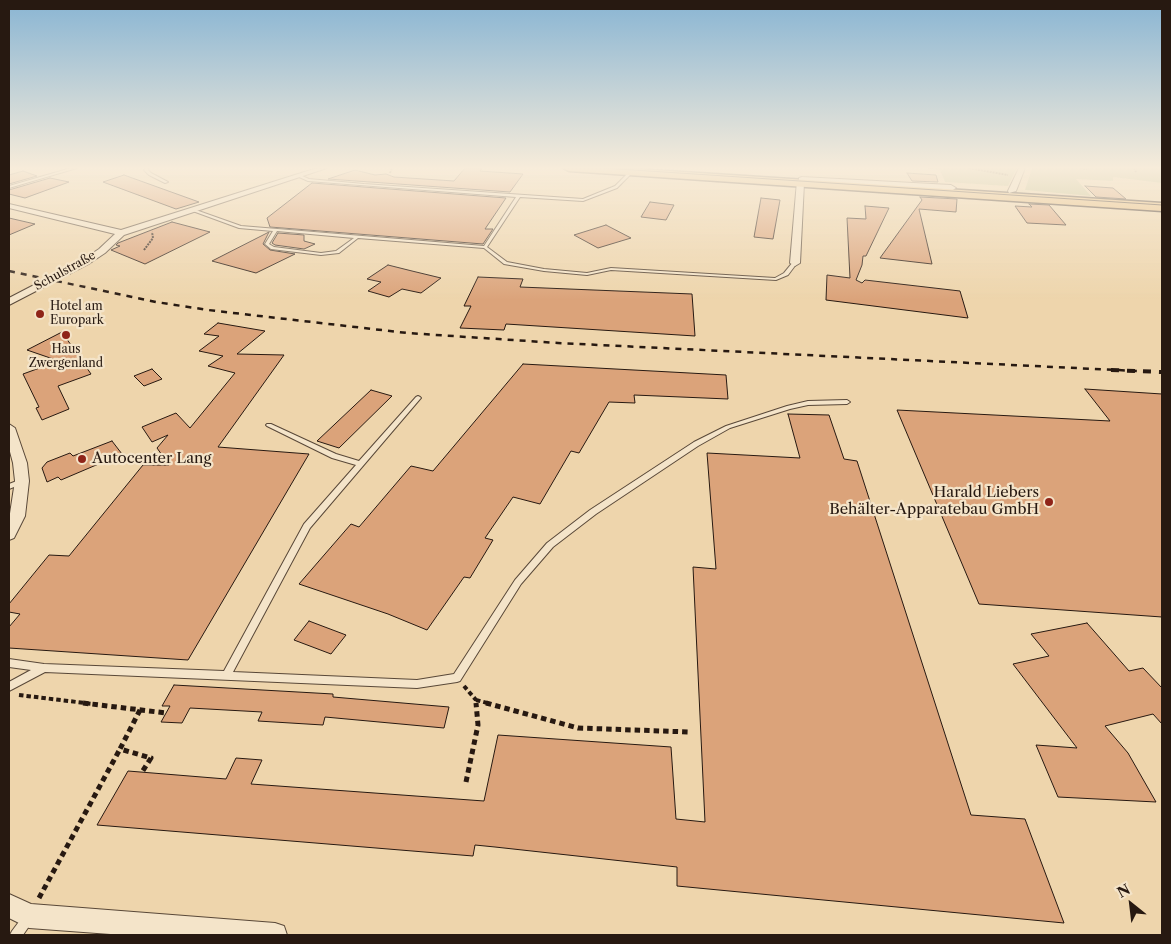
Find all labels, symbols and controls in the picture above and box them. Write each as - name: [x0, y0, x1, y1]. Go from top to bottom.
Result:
- street label: Schulstraße: [32, 248, 98, 294]
- place label: Hotel am Europark: [50, 300, 104, 328]
- marker: Hotel am Europark: [34, 308, 46, 320]
- marker: Haus Zwergenland: [60, 329, 72, 341]
- place label: Haus Zwergenland: [29, 343, 103, 371]
- place label: Autocenter Lang: [92, 450, 211, 468]
- marker: Autocenter Lang: [76, 453, 88, 465]
- place label: Harald Liebers Behälter-Apparatebau GmbH: [829, 484, 1039, 519]
- marker: Harald Liebers Behälter-Apparatebau GmbH: [1043, 496, 1055, 508]
- north arrow: [1106, 879, 1156, 929]
- text: N: [1114, 880, 1133, 902]

